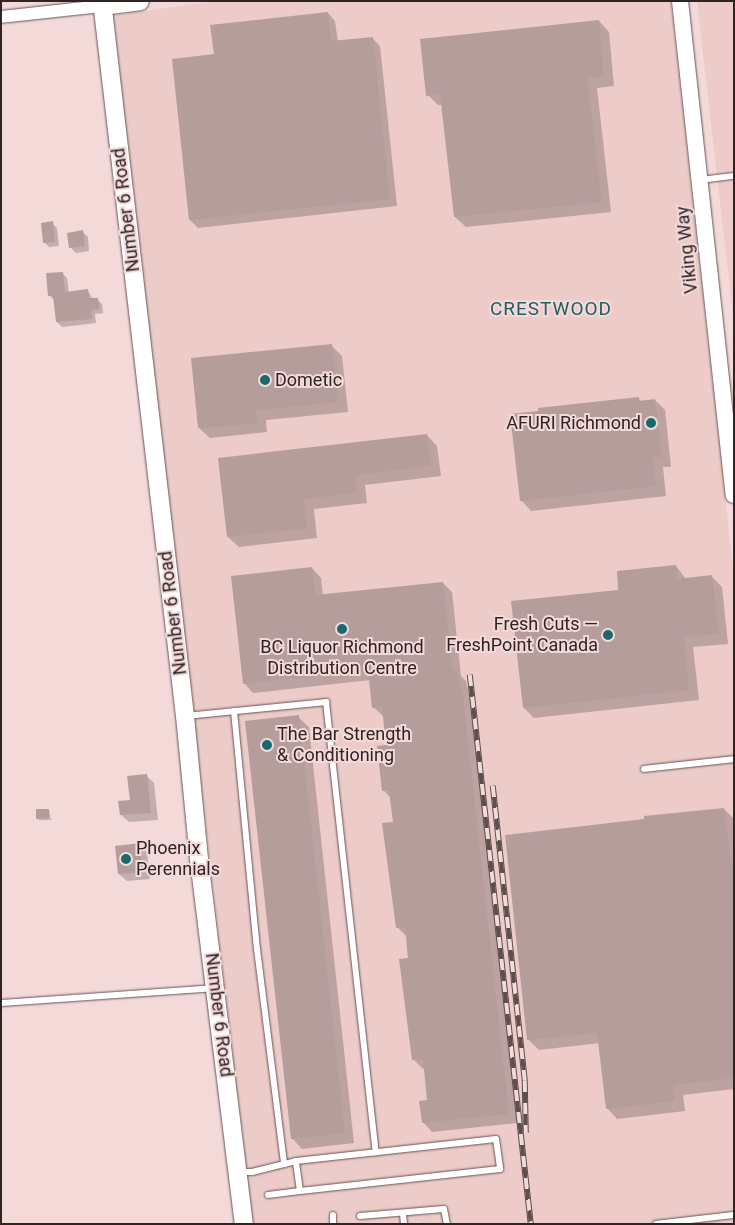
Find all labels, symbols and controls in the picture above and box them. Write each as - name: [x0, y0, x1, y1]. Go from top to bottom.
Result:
- street label: Number 6 Road: [108, 147, 144, 273]
- street label: Viking Way: [672, 205, 702, 295]
- district label: CRESTWOOD: [489, 298, 613, 320]
- place label: Dometic: [275, 369, 342, 391]
- marker: Dometic: [259, 374, 271, 386]
- place label: AFURI Richmond: [506, 412, 641, 434]
- marker: AFURI Richmond: [645, 417, 657, 429]
- street label: Number 6 Road: [155, 550, 191, 676]
- place label: Fresh Cuts — FreshPoint Canada: [446, 614, 598, 656]
- marker: BC Liquor Richmond Distribution Centre: [336, 623, 348, 635]
- marker: Fresh Cuts — FreshPoint Canada: [602, 629, 614, 641]
- place label: BC Liquor Richmond Distribution Centre: [260, 637, 424, 680]
- place label: The Bar Strength & Conditioning: [277, 724, 411, 766]
- marker: The Bar Strength & Conditioning: [261, 739, 273, 751]
- place label: Phoenix Perennials: [136, 838, 220, 881]
- marker: Phoenix Perennials: [120, 853, 132, 865]
- street label: Number 6 Road: [201, 952, 237, 1078]

